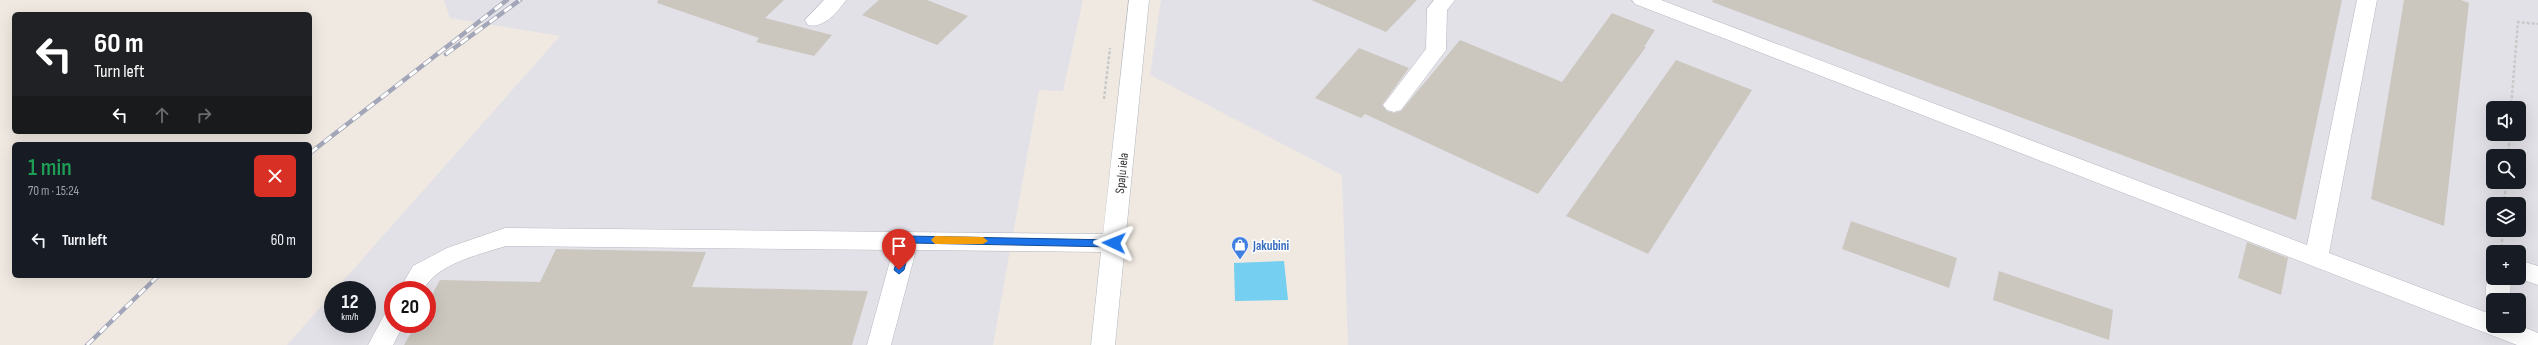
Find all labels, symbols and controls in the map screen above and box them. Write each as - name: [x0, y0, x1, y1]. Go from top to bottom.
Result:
- text: 60 m: [94, 27, 143, 60]
- icon: left: [28, 28, 80, 80]
- text: Turn left: [94, 61, 145, 82]
- map controls: [2486, 101, 2526, 333]
- button: sound: [2486, 101, 2526, 141]
- icon: left: [109, 104, 131, 126]
- icon: ahead: [151, 104, 173, 126]
- icon: right: [193, 104, 215, 126]
- button: search: [2486, 149, 2526, 189]
- street label: Spaļu iela: [1112, 152, 1132, 194]
- text: 1 min: [28, 153, 72, 182]
- button: close: [254, 155, 296, 197]
- text: 70 m · 15:24: [28, 183, 79, 199]
- button: layers: [2486, 197, 2526, 237]
- position arrow: [1093, 222, 1135, 264]
- icon: left: [28, 229, 50, 251]
- pin: [882, 229, 916, 270]
- text: Turn left: [62, 231, 107, 250]
- text: 60 m: [271, 231, 296, 250]
- icon: arrive: [888, 235, 910, 257]
- shop icon: Jakubini: [1230, 235, 1250, 260]
- place label: Jakubini: [1252, 238, 1289, 254]
- button: +: [2486, 245, 2526, 285]
- speed limit sign: 20: [384, 281, 436, 333]
- text: 12: [342, 290, 358, 314]
- button: −: [2486, 293, 2526, 333]
- text: km/h: [341, 311, 359, 323]

